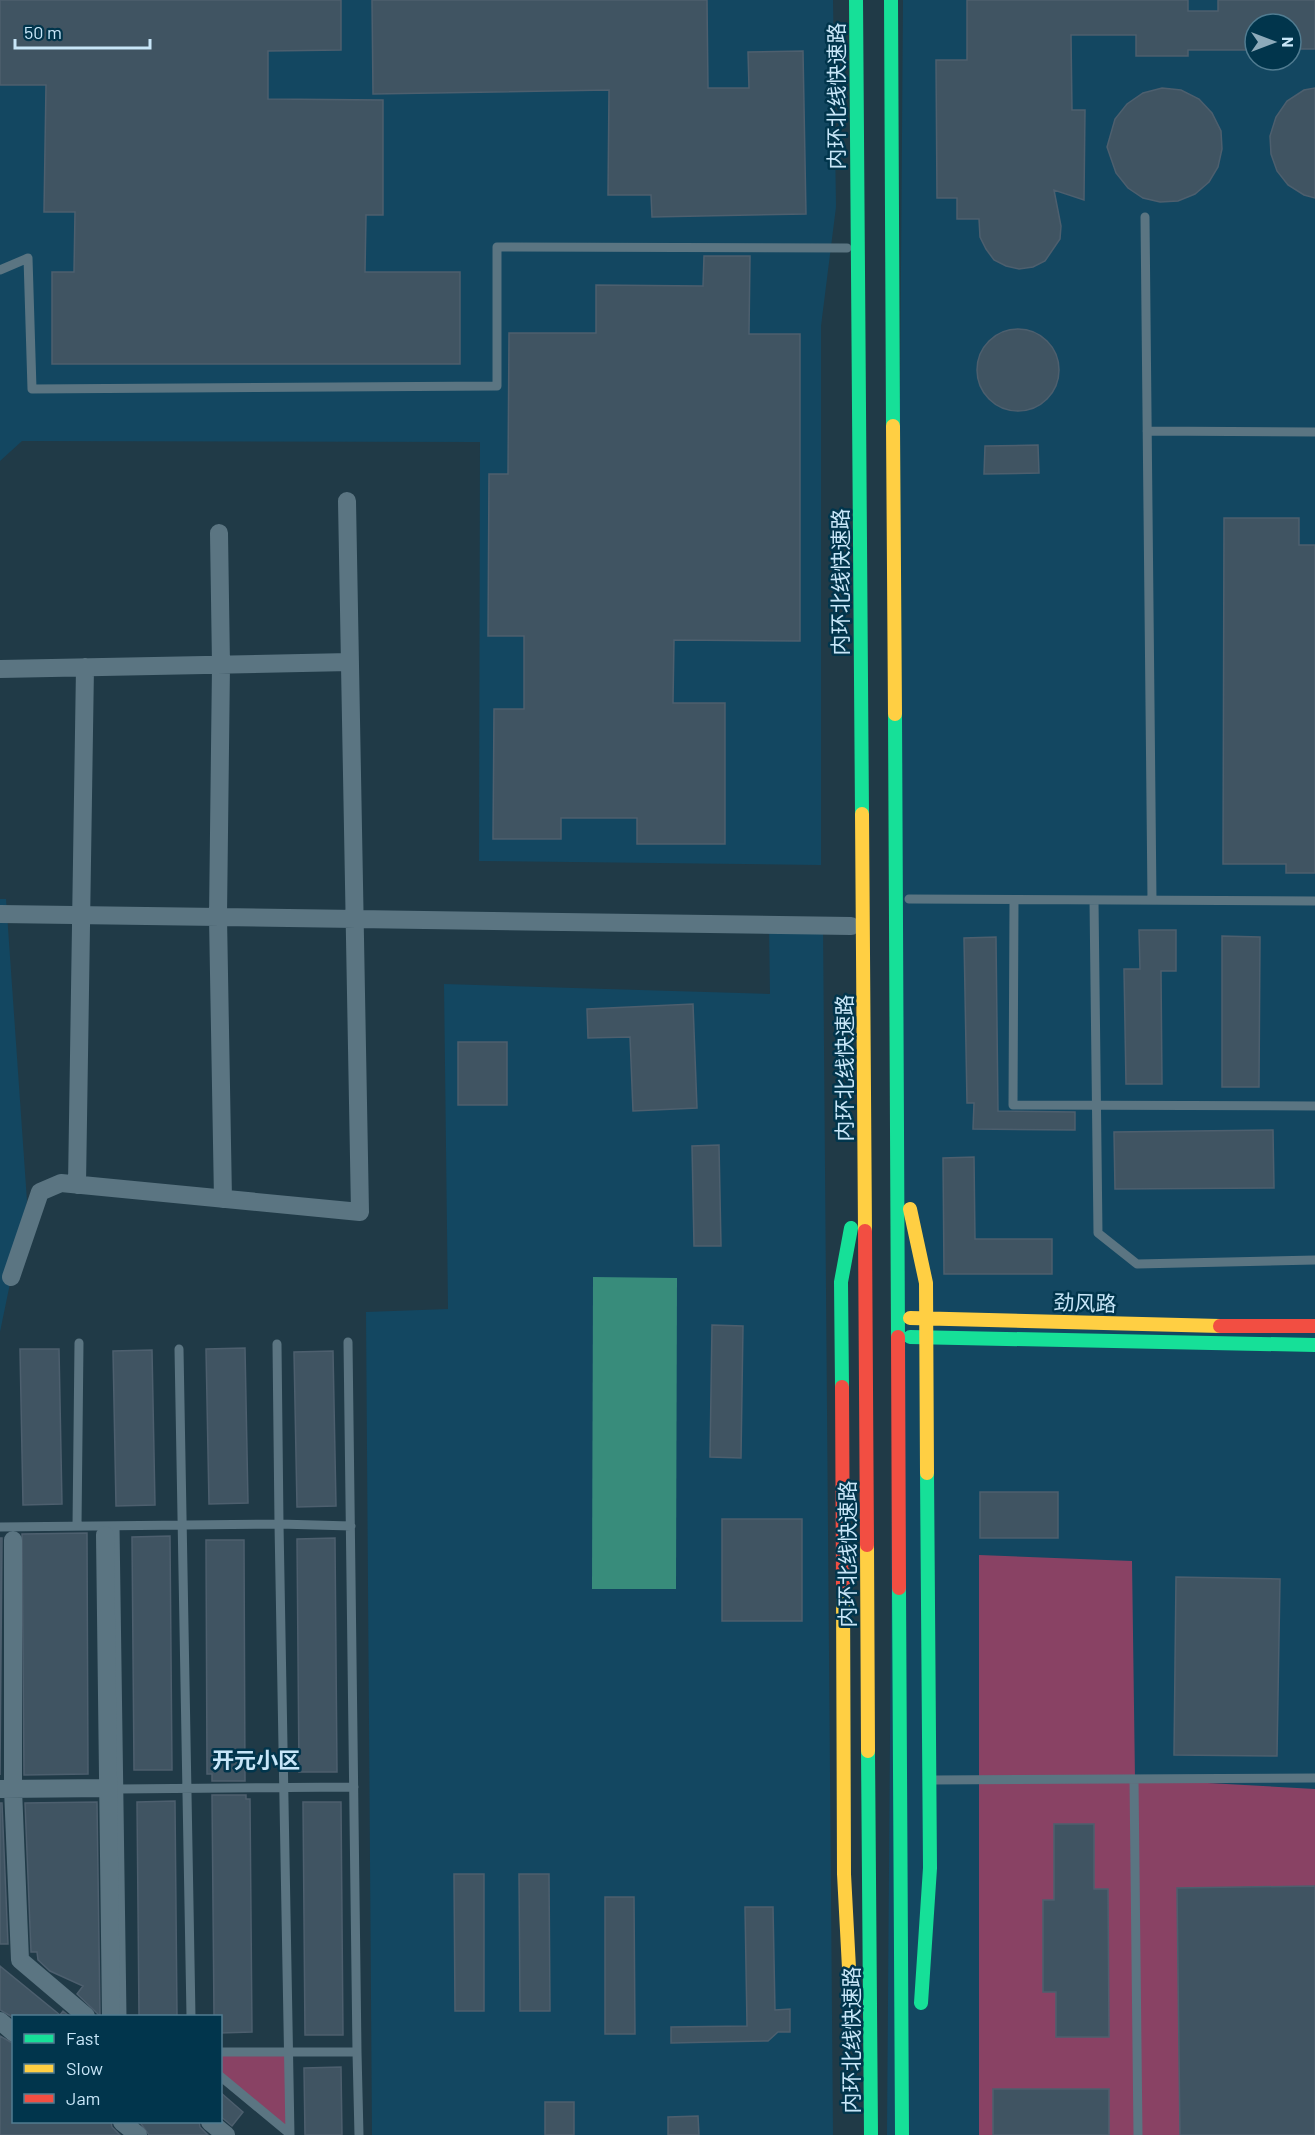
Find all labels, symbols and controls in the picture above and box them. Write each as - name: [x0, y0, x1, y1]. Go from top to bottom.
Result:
- scale bar: [15, 12, 150, 50]
- north arrow: [1243, 12, 1303, 72]
- text: 50 m: [24, 21, 62, 43]
- street label: 内环北线快速路: [823, 23, 848, 170]
- text: N: [1279, 37, 1298, 47]
- street label: 内环北线快速路: [827, 509, 852, 656]
- street label: 内环北线快速路: [831, 995, 856, 1142]
- street label: 劲风路: [1053, 1288, 1117, 1316]
- street label: 内环北线快速路: [834, 1481, 859, 1628]
- district label: 开元小区: [212, 1746, 300, 1772]
- street label: 内环北线快速路: [838, 1967, 863, 2114]
- legend: [12, 2015, 222, 2123]
- text: Fast: [66, 2027, 100, 2049]
- text: Slow: [66, 2057, 103, 2079]
- text: Jam: [66, 2087, 100, 2109]

